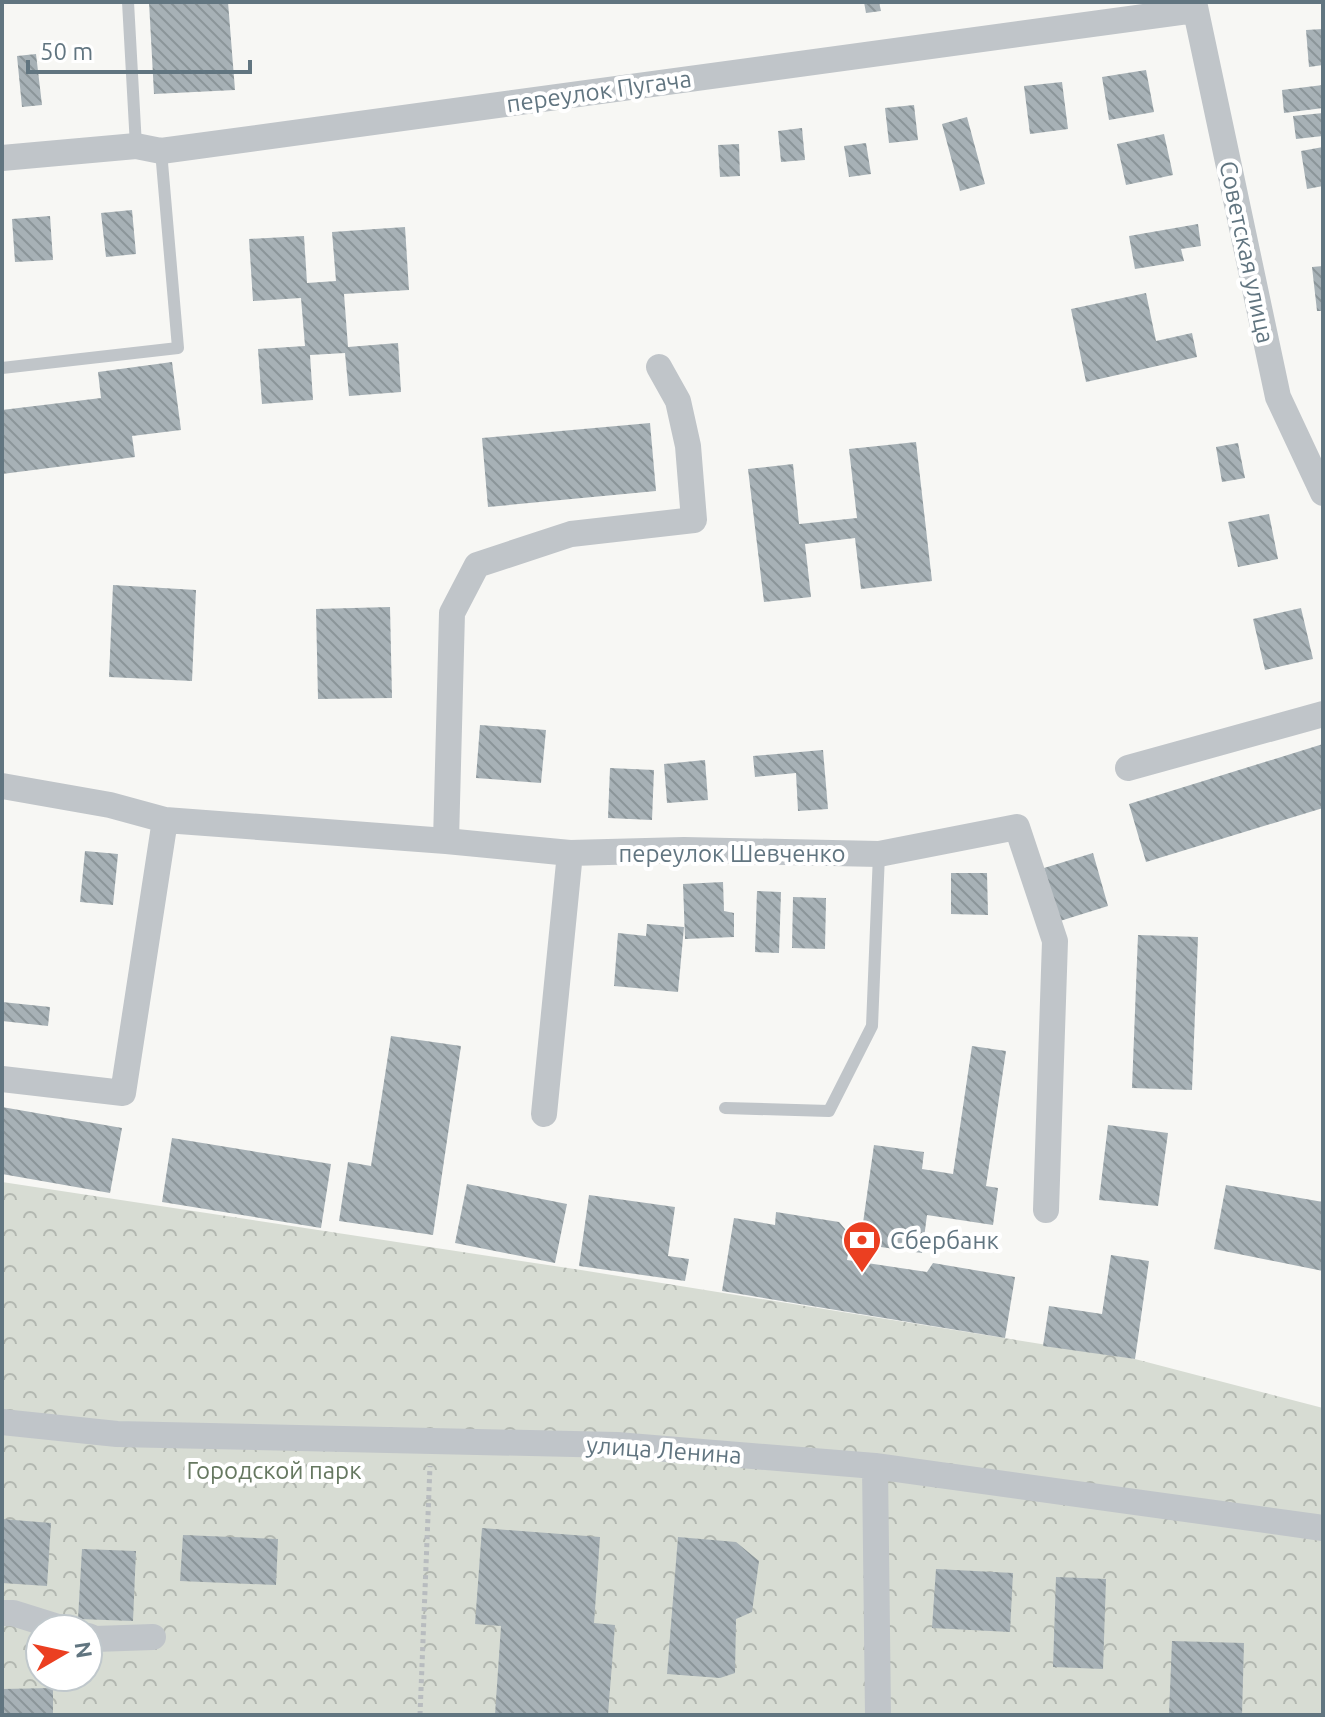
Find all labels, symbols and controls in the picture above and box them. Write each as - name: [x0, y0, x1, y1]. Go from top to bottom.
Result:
- scale bar: [28, 24, 250, 74]
- text: 50 m: [40, 38, 93, 65]
- street label: переулок Пугача: [505, 65, 693, 117]
- street label: Советская улица: [1214, 158, 1280, 346]
- street label: переулок Шевченко: [619, 840, 846, 867]
- bank icon: Сбербанк: [841, 1219, 883, 1274]
- place label: Сбербанк: [890, 1227, 999, 1254]
- street label: улица Ленина: [585, 1431, 743, 1469]
- park label: Городской парк: [186, 1457, 362, 1484]
- north arrow: [24, 1613, 104, 1693]
- text: N: [71, 1640, 98, 1660]

